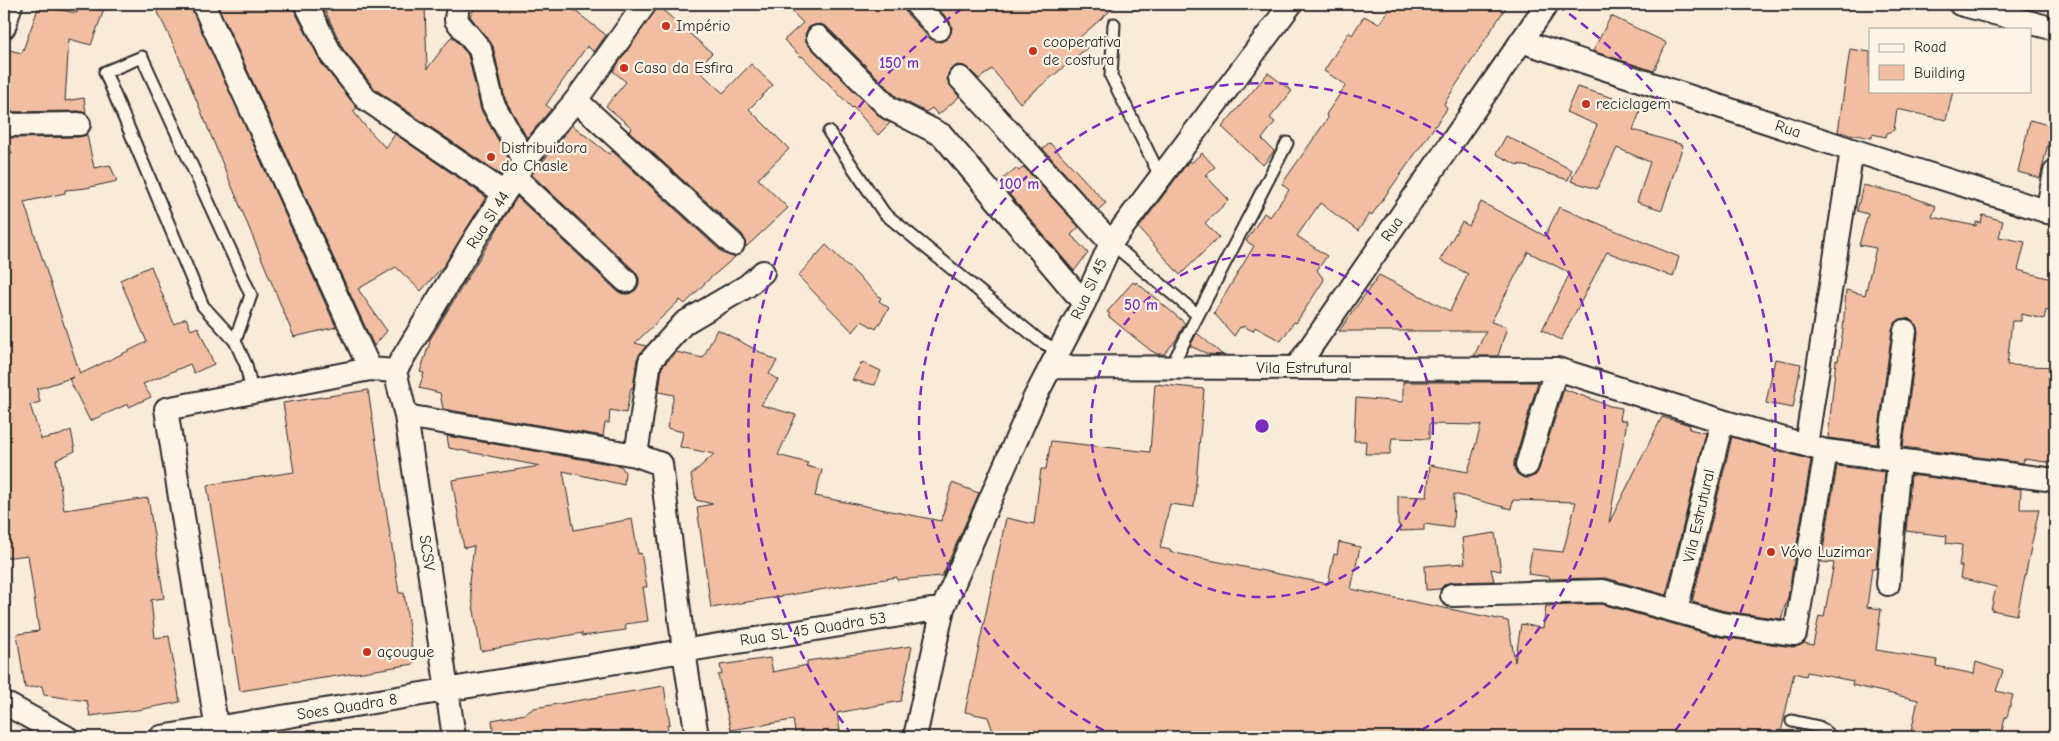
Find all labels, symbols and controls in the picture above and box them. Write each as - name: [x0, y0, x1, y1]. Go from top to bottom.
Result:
- place label: Império: [676, 17, 730, 35]
- marker: Império: [660, 20, 672, 32]
- legend: [1869, 28, 2032, 92]
- place label: cooperativa de costura: [1043, 33, 1121, 69]
- text: Road: [1914, 38, 1946, 56]
- marker: cooperativa de costura: [1027, 45, 1039, 57]
- text: 150 m: [879, 54, 919, 72]
- place label: Casa da Esfira: [634, 59, 733, 77]
- marker: Casa da Esfira: [618, 62, 630, 74]
- text: Building: [1914, 64, 1965, 82]
- place label: reciclagem: [1596, 95, 1671, 113]
- marker: reciclagem: [1580, 98, 1592, 110]
- street label: Rua: [1773, 116, 1803, 142]
- place label: Distribuidora do Chasle: [501, 139, 588, 175]
- marker: Distribuidora do Chasle: [485, 151, 497, 163]
- text: 100 m: [999, 175, 1039, 193]
- street label: Rua Sl 44: [463, 188, 513, 252]
- street label: Rua: [1377, 213, 1407, 245]
- street label: Rua Sl 45: [1067, 256, 1111, 322]
- text: 50 m: [1124, 296, 1158, 314]
- street label: Vila Estrutural: [1256, 359, 1352, 377]
- centre of rings: [1253, 417, 1271, 435]
- street label: Vila Estrutural: [1680, 468, 1718, 564]
- street label: SCSV: [416, 534, 438, 573]
- place label: Vóvo Luzimar: [1781, 543, 1873, 561]
- marker: Vóvo Luzimar: [1765, 546, 1777, 558]
- street label: Rua SL 45 Quadra 53: [739, 609, 887, 649]
- place label: açougue: [377, 643, 434, 661]
- marker: açougue: [361, 646, 373, 658]
- street label: Soes Quadra 8: [295, 690, 399, 724]

